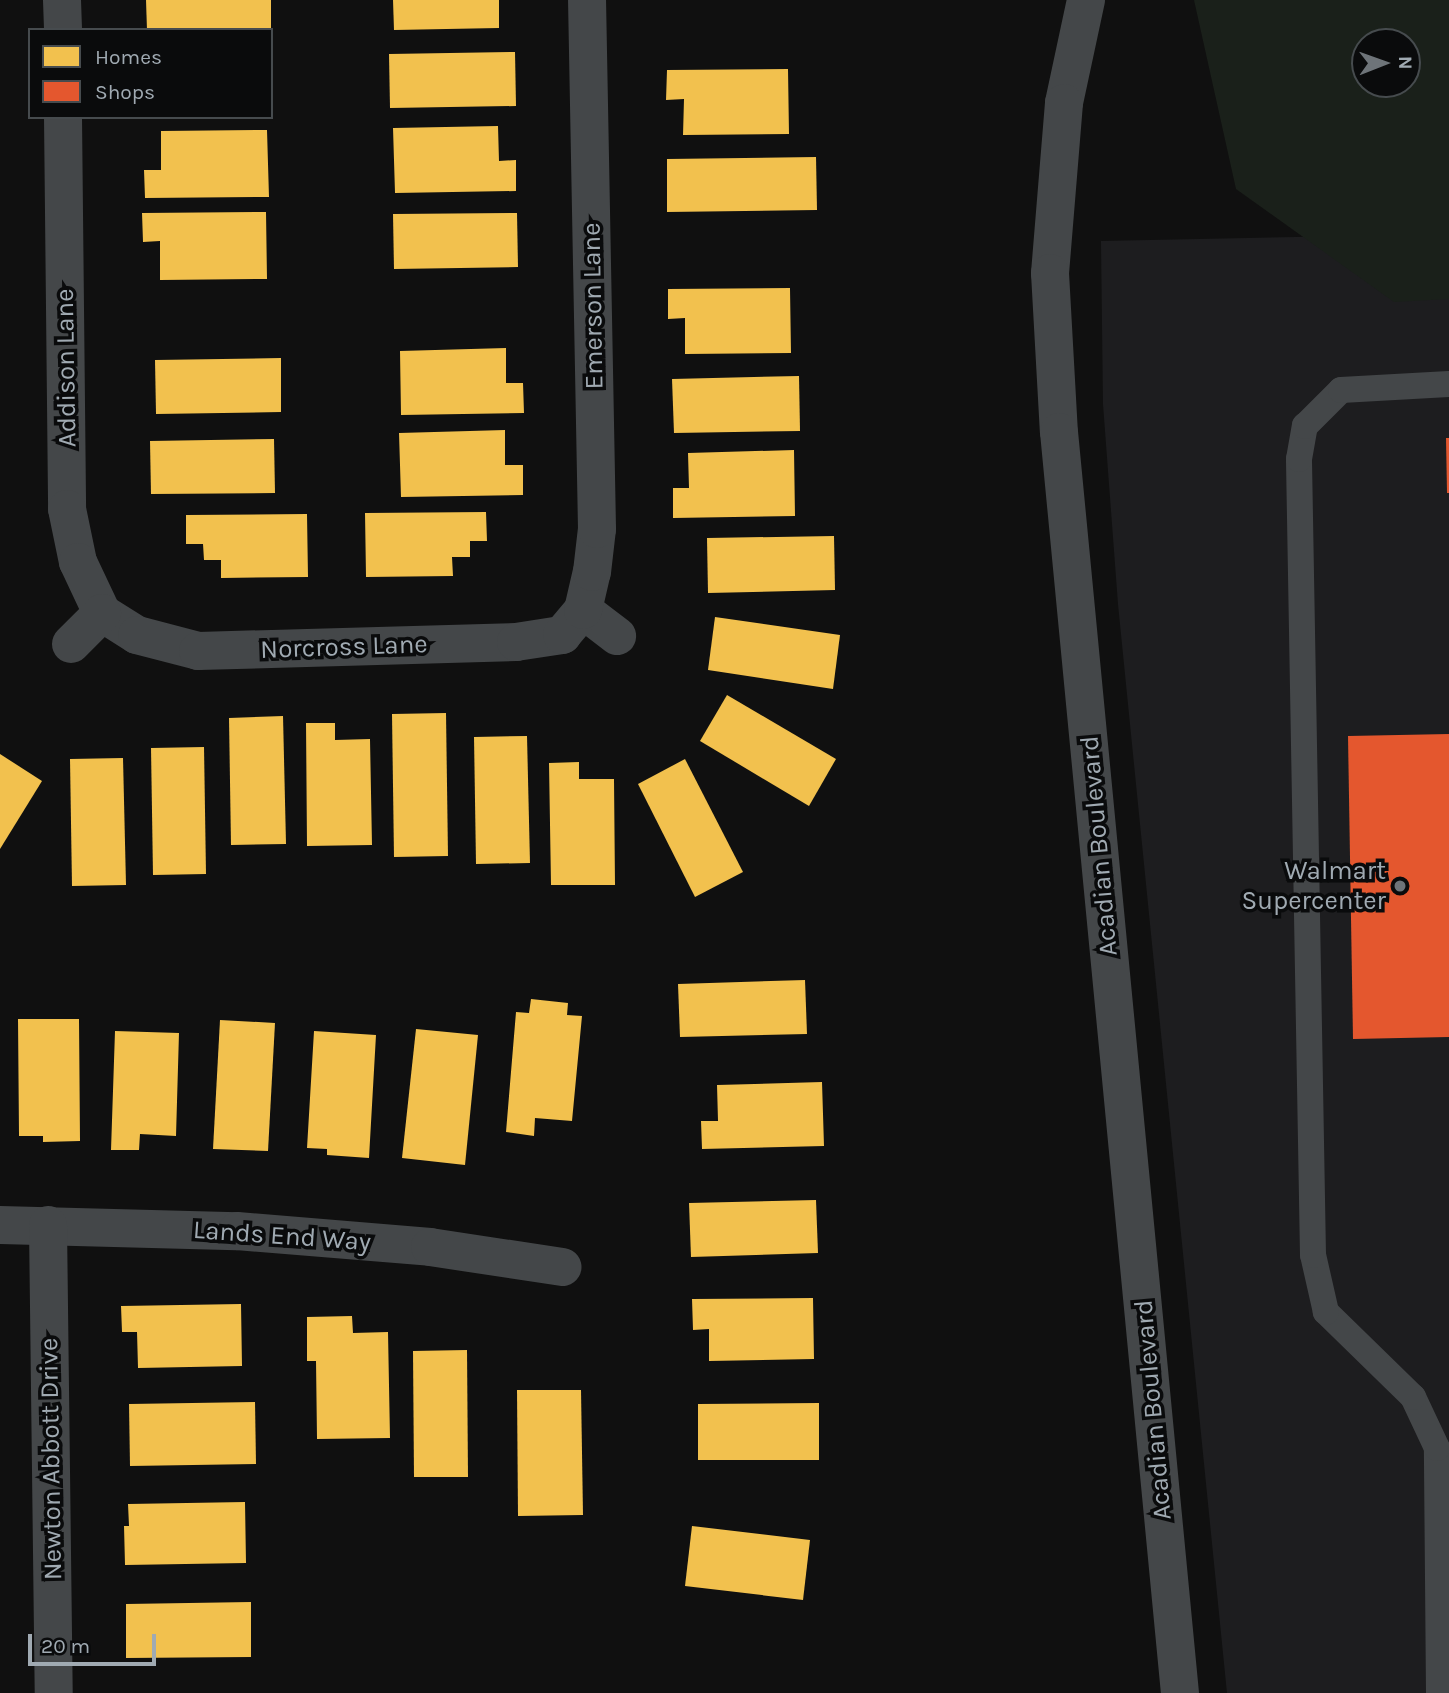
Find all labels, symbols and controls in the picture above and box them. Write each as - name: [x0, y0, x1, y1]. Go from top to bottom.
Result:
- legend: [28, 28, 273, 119]
- north arrow: [1351, 28, 1421, 98]
- text: Homes: [95, 45, 162, 69]
- text: N: [1394, 56, 1416, 70]
- text: Shops: [95, 80, 155, 104]
- street label: Emerson Lane: [576, 222, 610, 390]
- street label: Addison Lane: [49, 288, 83, 448]
- street label: Norcross Lane: [260, 628, 428, 666]
- street label: Acadian Boulevard: [1074, 735, 1124, 957]
- place label: Walmart Supercenter: [1242, 855, 1386, 917]
- marker: Walmart Supercenter: [1392, 878, 1408, 894]
- street label: Lands End Way: [192, 1214, 372, 1258]
- street label: Acadian Boulevard: [1128, 1299, 1178, 1521]
- street label: Newton Abbott Drive: [33, 1338, 69, 1580]
- scale bar: [32, 1620, 159, 1664]
- text: 20 m: [41, 1634, 90, 1658]

